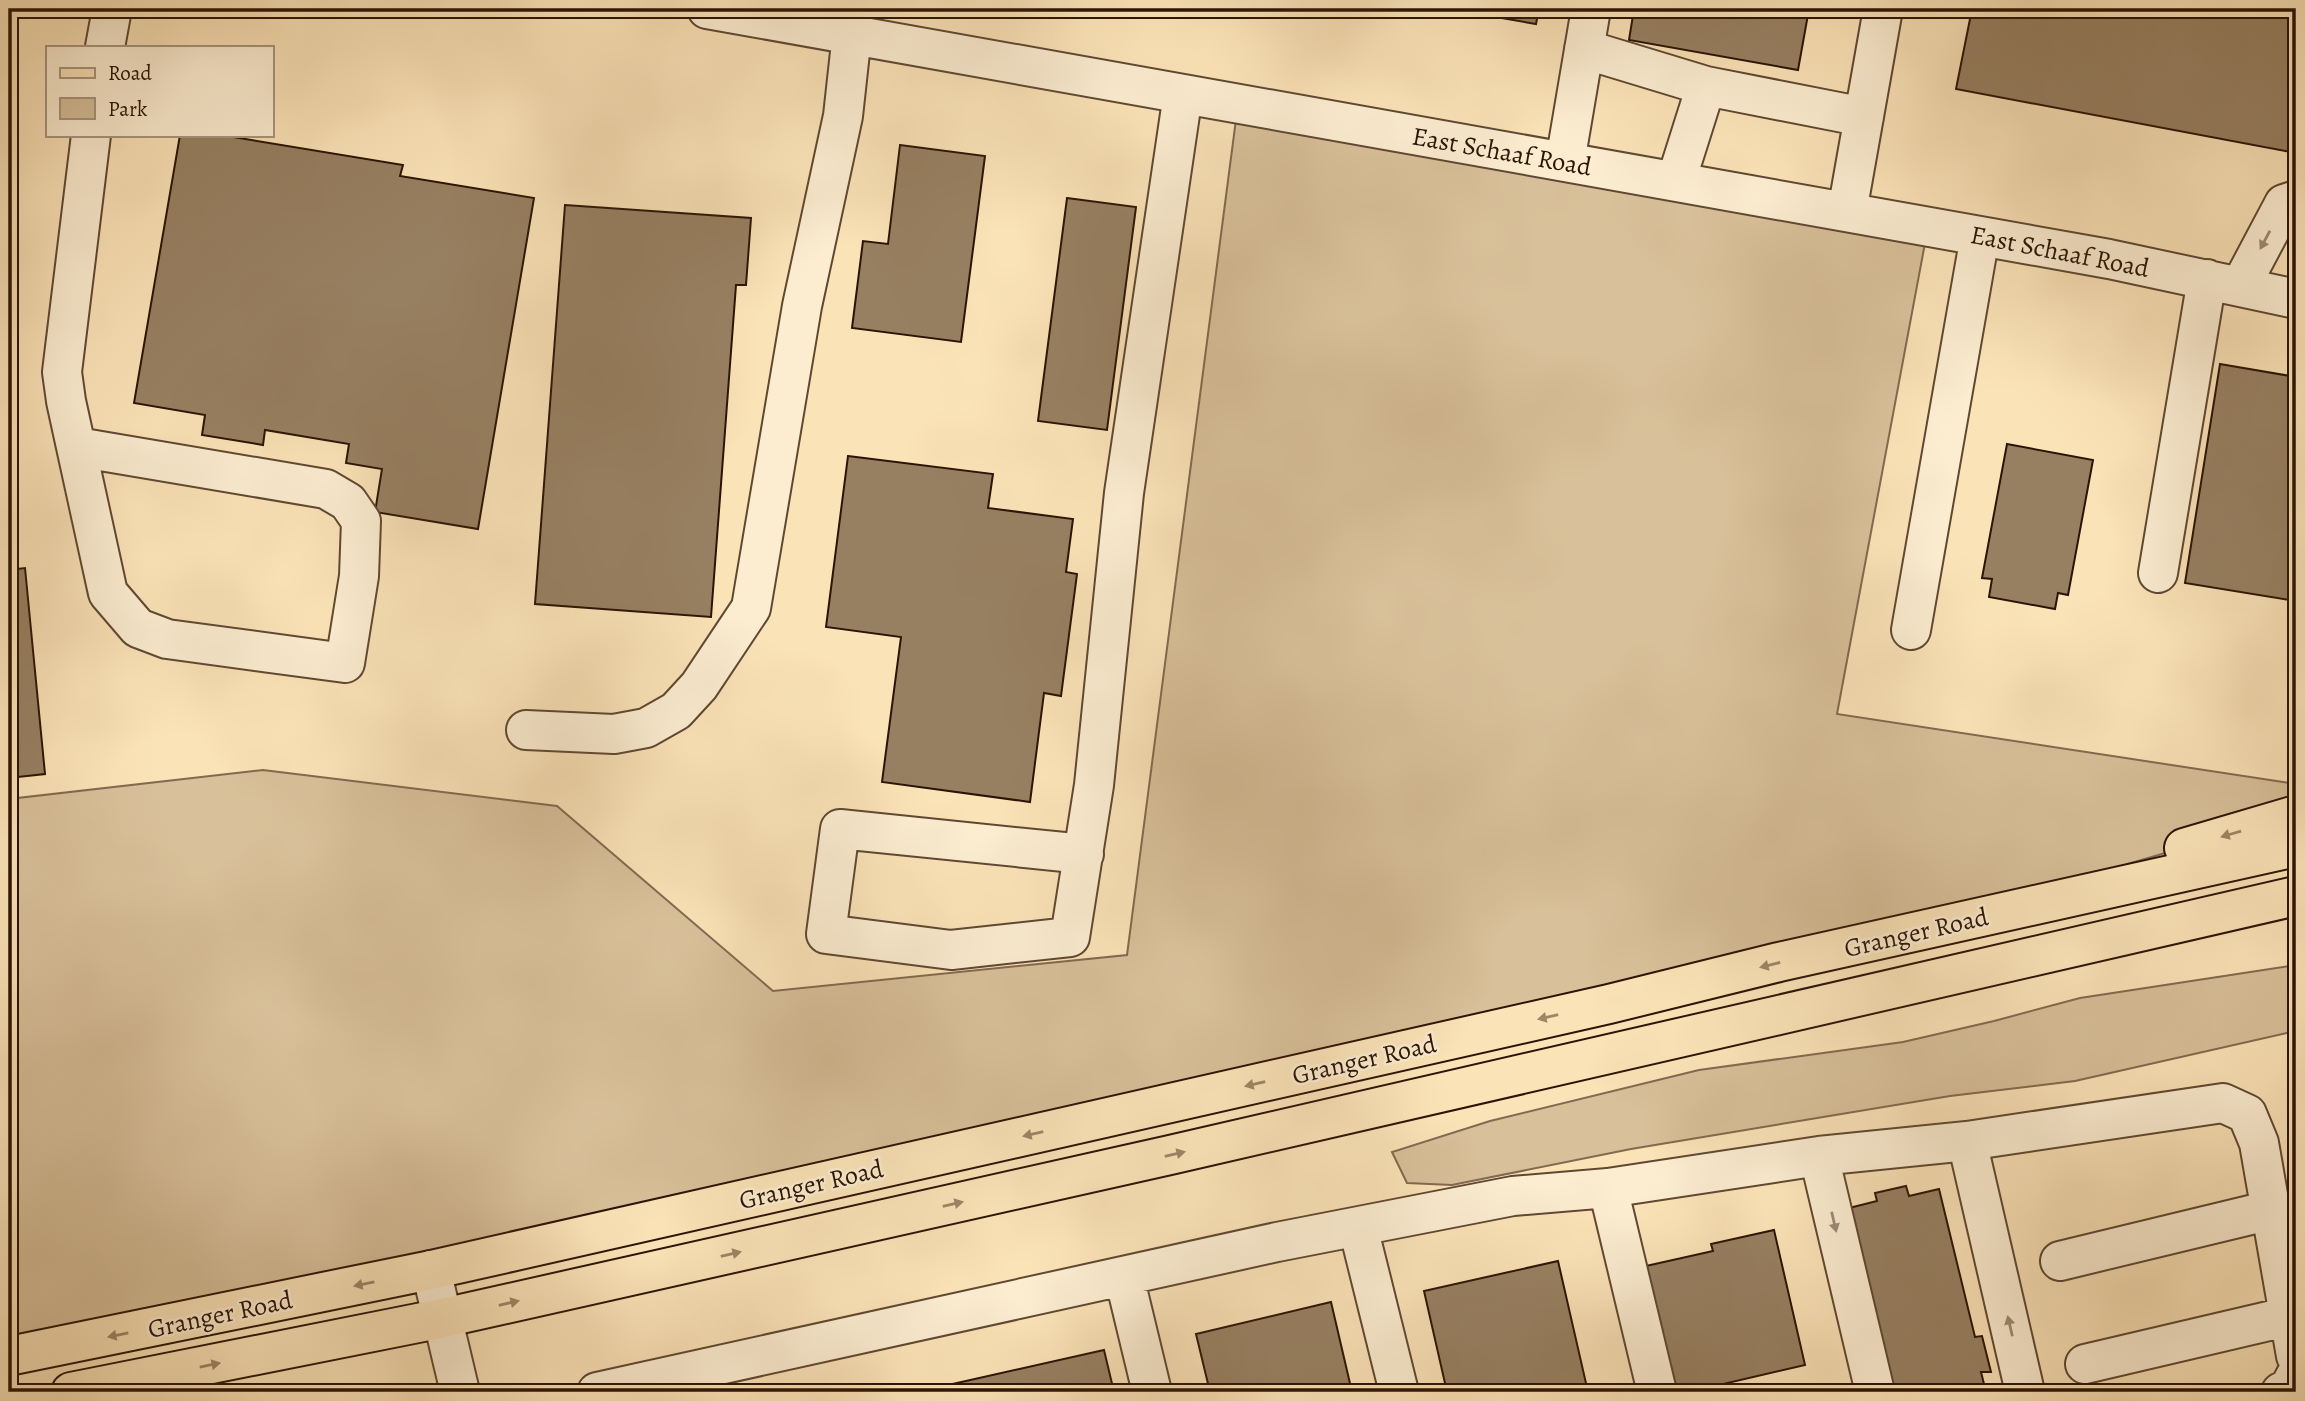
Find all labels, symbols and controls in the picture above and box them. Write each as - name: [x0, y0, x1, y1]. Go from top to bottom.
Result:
- legend: [46, 46, 273, 136]
- text: Road: [108, 59, 152, 87]
- text: Park: [108, 95, 148, 123]
- street label: East Schaaf Road: [1410, 119, 1594, 184]
- street label: East Schaaf Road: [1968, 217, 2152, 286]
- one-way arrow: [2259, 230, 2271, 249]
- one-way arrow: [2220, 830, 2241, 840]
- street label: Granger Road: [1841, 899, 1992, 966]
- one-way arrow: [1759, 960, 1781, 971]
- one-way arrow: [1537, 1012, 1559, 1023]
- street label: Granger Road: [1289, 1026, 1440, 1093]
- one-way arrow: [1244, 1078, 1266, 1089]
- one-way arrow: [1022, 1129, 1044, 1140]
- one-way arrow: [1164, 1148, 1186, 1159]
- street label: Granger Road: [736, 1151, 887, 1218]
- one-way arrow: [942, 1198, 964, 1209]
- one-way arrow: [1829, 1211, 1840, 1233]
- one-way arrow: [720, 1248, 742, 1259]
- one-way arrow: [353, 1279, 375, 1290]
- street label: Granger Road: [145, 1282, 296, 1347]
- one-way arrow: [498, 1298, 520, 1309]
- one-way arrow: [2004, 1315, 2015, 1337]
- one-way arrow: [107, 1330, 129, 1341]
- one-way arrow: [199, 1359, 221, 1370]

